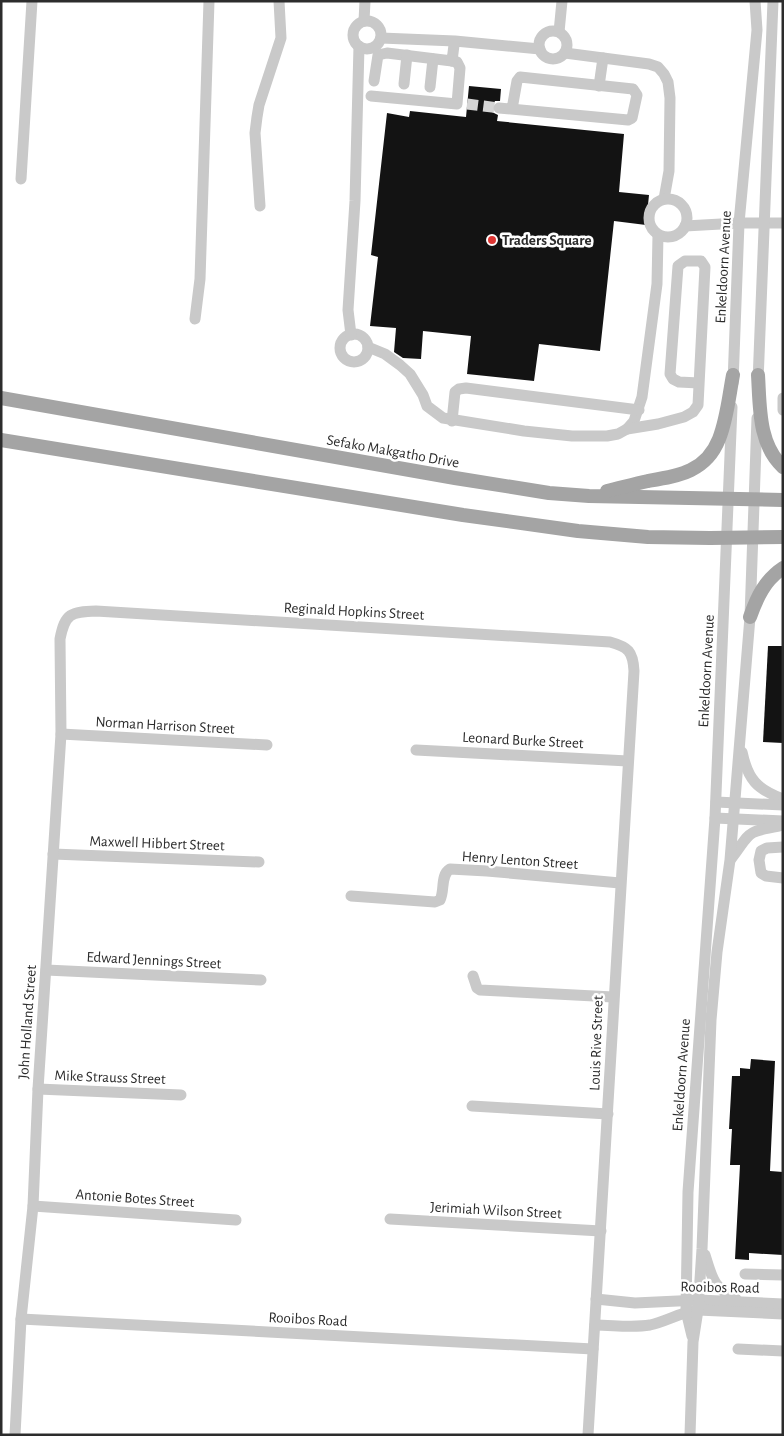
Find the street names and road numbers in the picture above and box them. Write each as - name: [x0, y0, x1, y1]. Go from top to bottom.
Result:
- street label: Enkeldoorn Avenue: [713, 210, 734, 324]
- street label: Sefako Makgatho Drive: [325, 432, 460, 471]
- street label: Reginald Hopkins Street: [283, 600, 425, 623]
- street label: Enkeldoorn Avenue: [696, 614, 717, 728]
- street label: Norman Harrison Street: [95, 714, 235, 737]
- street label: Leonard Burke Street: [462, 730, 584, 751]
- street label: Maxwell Hibbert Street: [89, 834, 225, 853]
- street label: Henry Lenton Street: [461, 849, 579, 872]
- street label: Edward Jennings Street: [86, 949, 222, 972]
- street label: John Holland Street: [16, 964, 39, 1080]
- street label: Louis Rive Street: [587, 995, 606, 1091]
- street label: Enkeldoorn Avenue: [670, 1018, 693, 1132]
- street label: Mike Strauss Street: [54, 1068, 166, 1087]
- street label: Antonie Botes Street: [75, 1187, 195, 1210]
- street label: Jerimiah Wilson Street: [430, 1200, 562, 1221]
- street label: Rooibos Road: [680, 1279, 760, 1296]
- street label: Rooibos Road: [268, 1310, 348, 1329]

